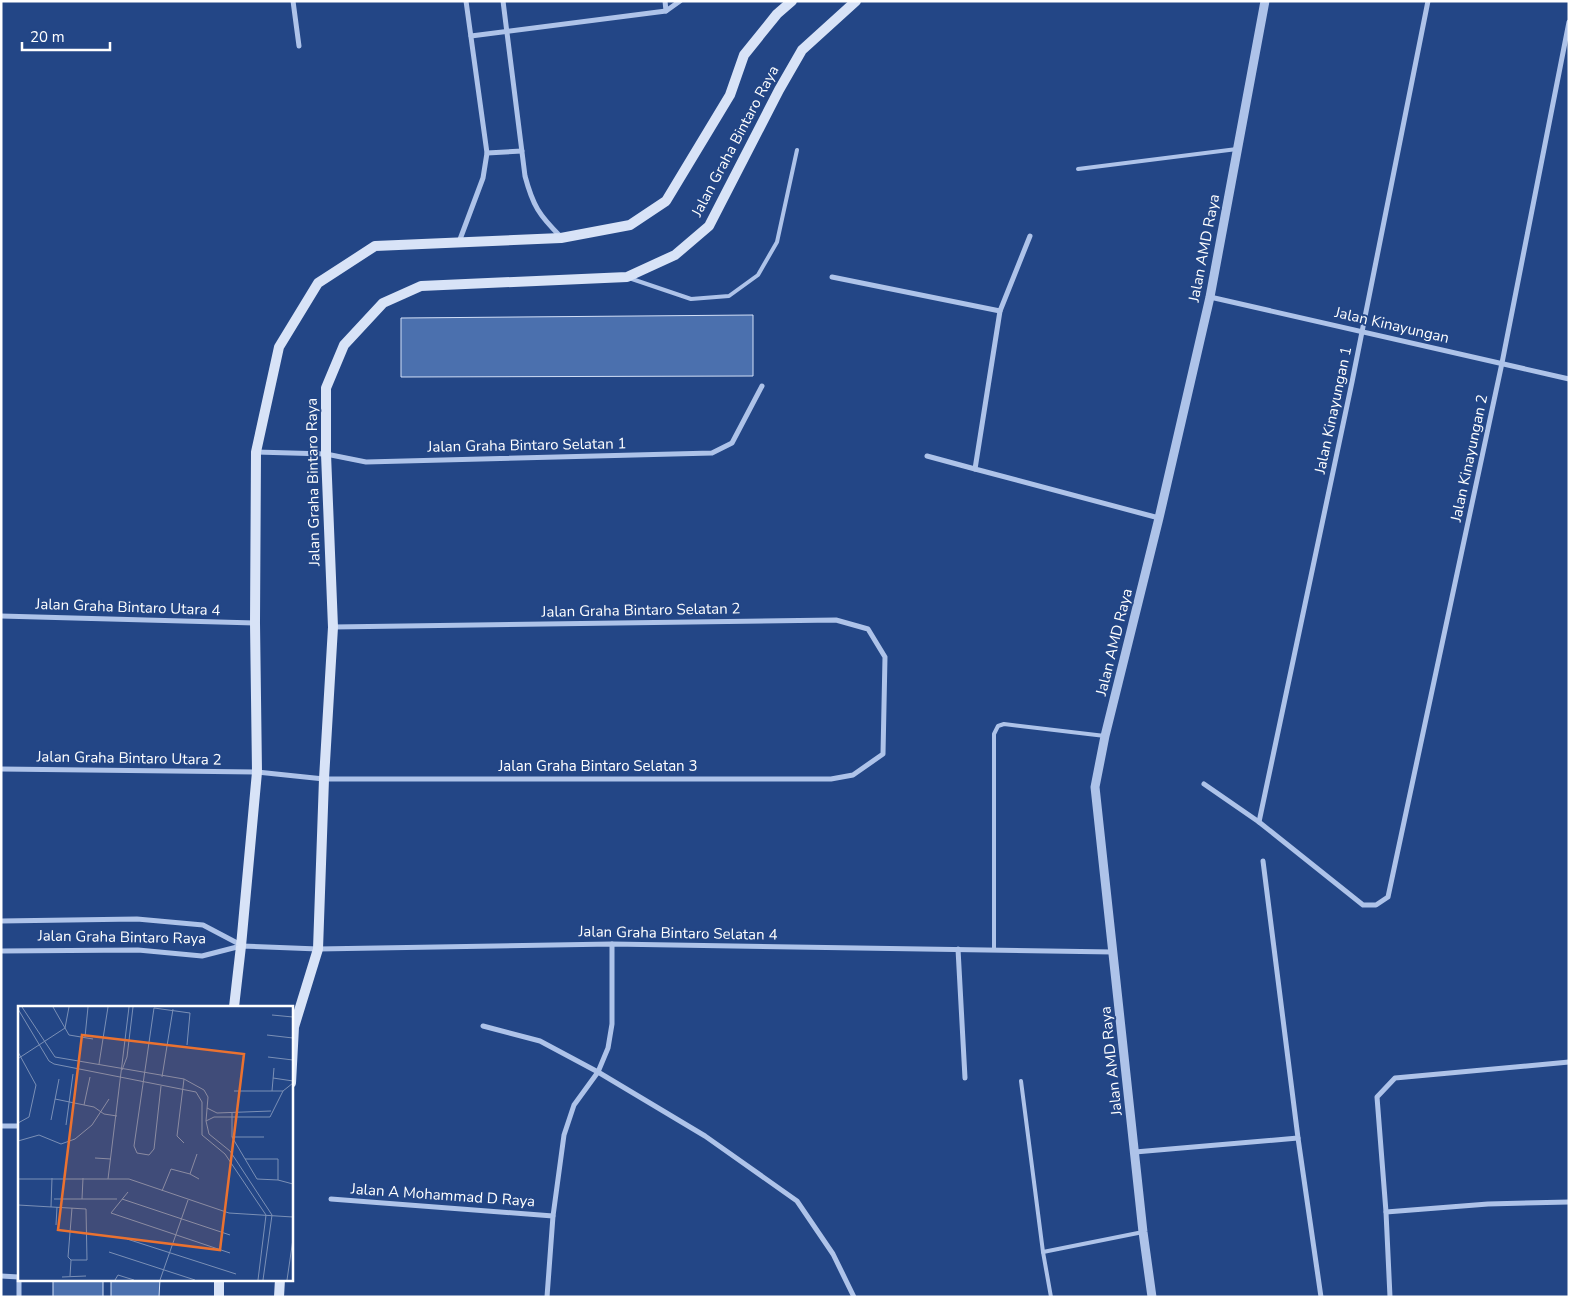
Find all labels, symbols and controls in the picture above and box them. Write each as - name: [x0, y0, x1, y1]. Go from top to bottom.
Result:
- scale bar: [22, 20, 110, 52]
- text: 20 m: [30, 27, 65, 47]
- street label: Jalan Graha Bintaro Raya: [686, 62, 783, 221]
- street label: Jalan AMD Raya: [1184, 192, 1224, 305]
- street label: Jalan Kinayungan: [1332, 302, 1451, 348]
- street label: Jalan Kinayungan 1: [1310, 345, 1356, 476]
- street label: Jalan Kinayungan 2: [1446, 393, 1492, 524]
- street label: Jalan Graha Bintaro Raya: [302, 398, 324, 567]
- street label: Jalan Graha Bintaro Selatan 1: [426, 433, 627, 457]
- street label: Jalan AMD Raya: [1091, 586, 1137, 699]
- street label: Jalan Graha Bintaro Utara 4: [34, 594, 221, 620]
- street label: Jalan Graha Bintaro Selatan 2: [540, 598, 741, 622]
- street label: Jalan Graha Bintaro Utara 2: [35, 746, 222, 770]
- street label: Jalan Graha Bintaro Selatan 3: [497, 756, 698, 776]
- street label: Jalan Graha Bintaro Selatan 4: [577, 921, 778, 945]
- street label: Jalan Graha Bintaro Raya: [37, 926, 206, 948]
- street label: Jalan AMD Raya: [1095, 1005, 1127, 1118]
- inset map: [18, 1006, 292, 1280]
- street label: Jalan A Mohammad D Raya: [349, 1179, 536, 1211]

